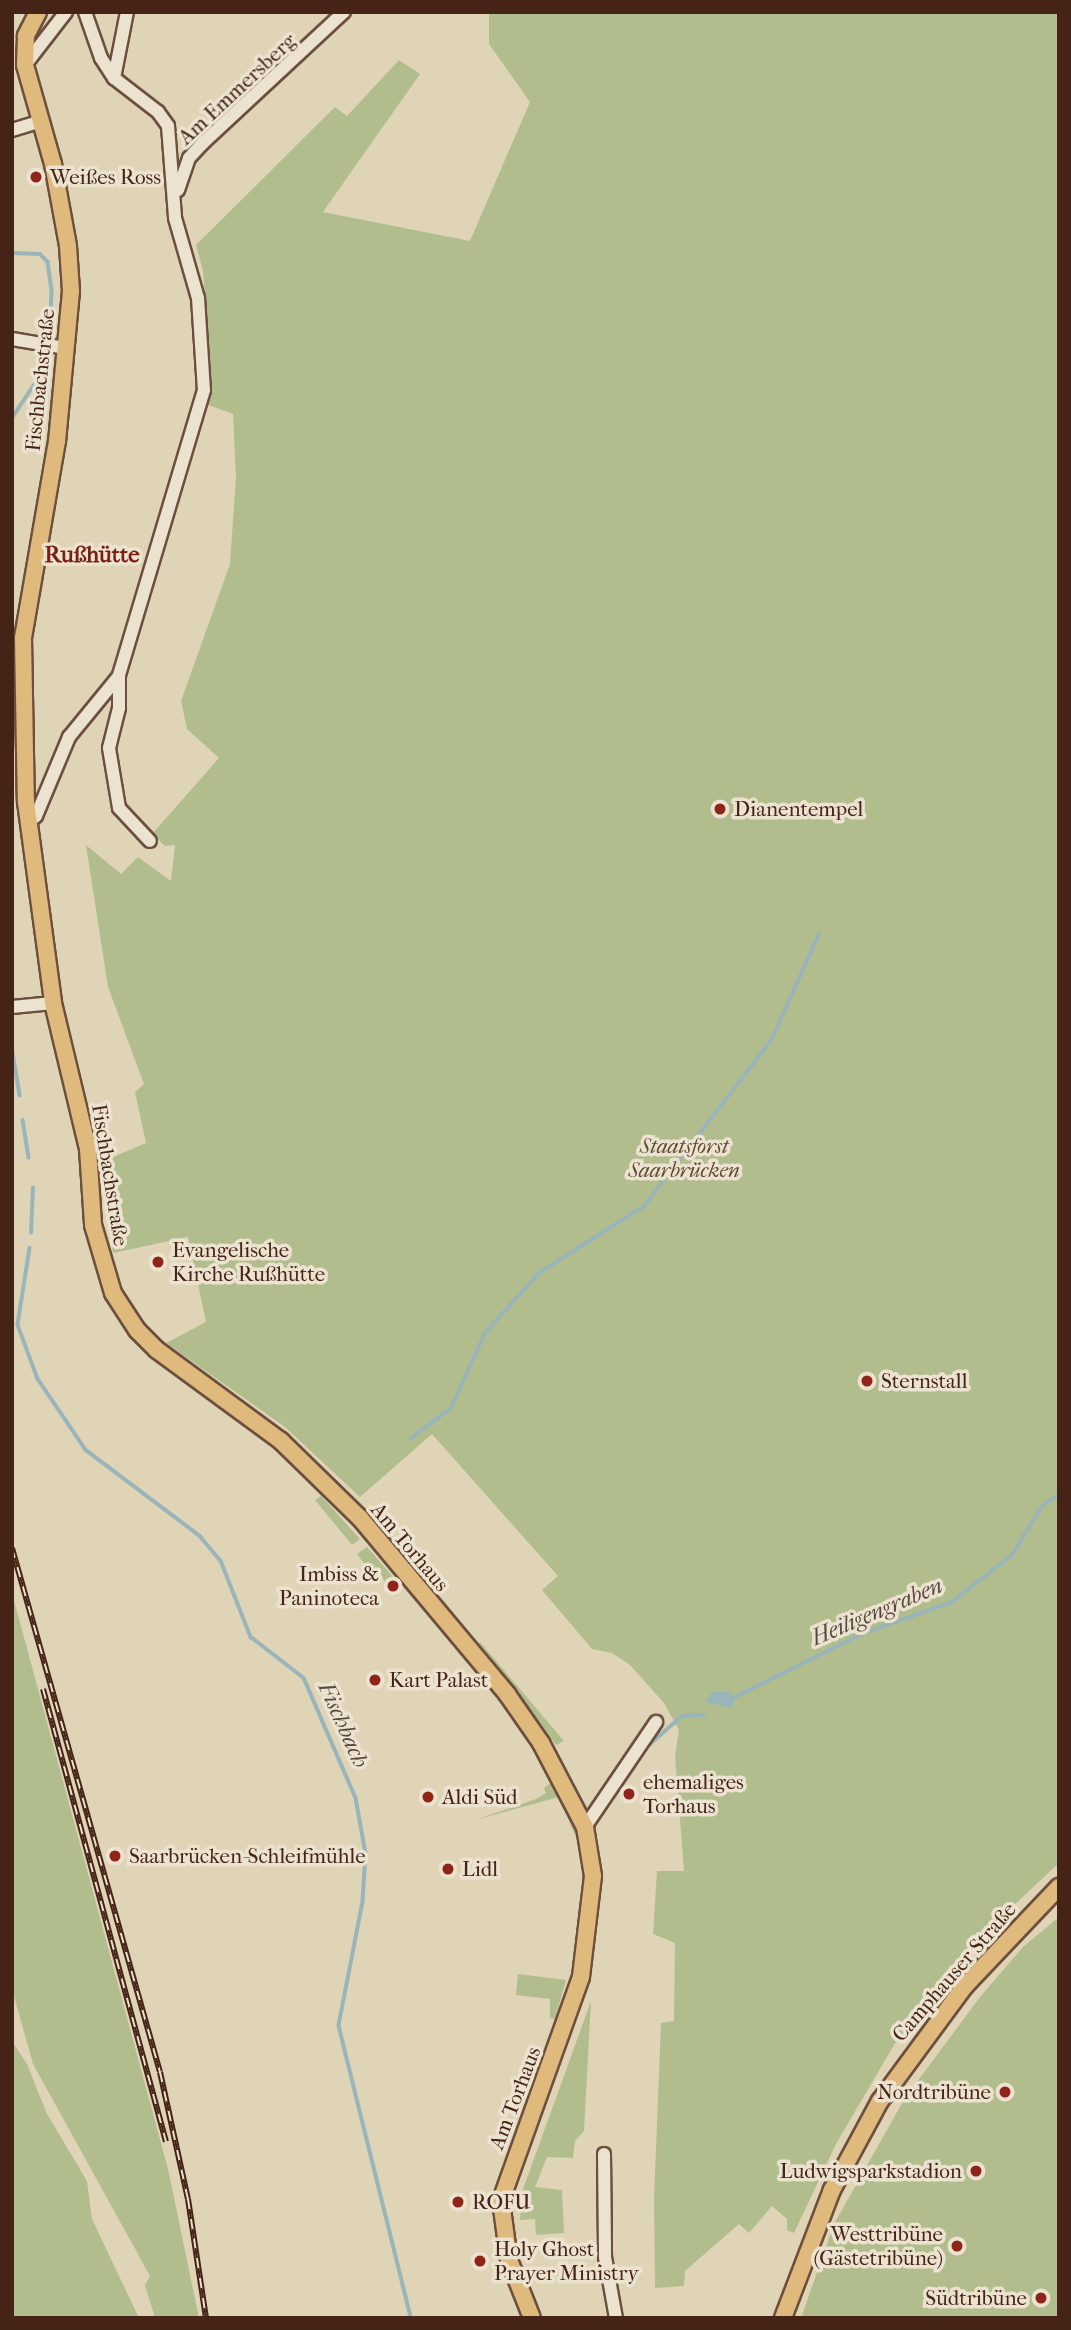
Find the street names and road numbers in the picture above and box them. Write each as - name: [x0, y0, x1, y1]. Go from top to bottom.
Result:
- street label: Am Emmersberg: [173, 28, 301, 150]
- street label: Fischbachstraße: [20, 307, 60, 453]
- street label: Fischbachstraße: [86, 1102, 134, 1248]
- street label: Am Torhaus: [366, 1497, 454, 1597]
- street label: Camphauser Straße: [887, 1897, 1021, 2047]
- street label: Am Torhaus: [484, 2043, 546, 2153]

